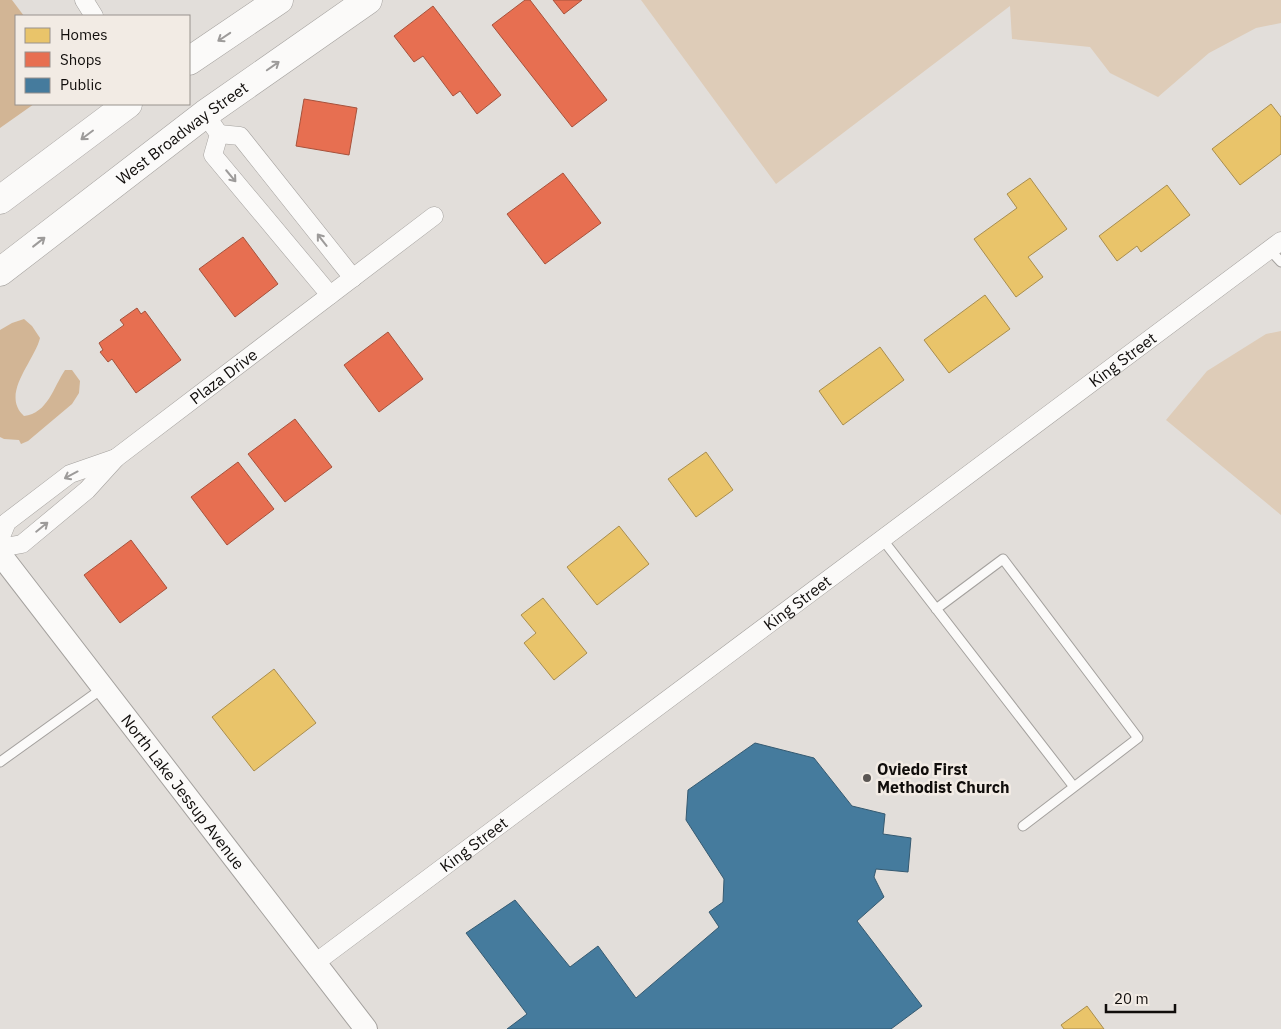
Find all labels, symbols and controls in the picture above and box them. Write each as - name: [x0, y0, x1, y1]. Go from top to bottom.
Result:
- legend: [15, 15, 190, 105]
- text: Homes: [60, 25, 108, 44]
- one-way arrow: [218, 32, 232, 42]
- text: Shops: [60, 50, 102, 69]
- one-way arrow: [266, 61, 280, 71]
- text: Public: [60, 75, 102, 94]
- street label: West Broadway Street: [112, 77, 252, 189]
- one-way arrow: [80, 130, 94, 140]
- one-way arrow: [225, 169, 236, 182]
- one-way arrow: [317, 234, 328, 247]
- one-way arrow: [32, 237, 46, 247]
- street label: King Street: [1085, 328, 1160, 391]
- street label: Plaza Drive: [186, 344, 261, 408]
- one-way arrow: [63, 470, 78, 480]
- one-way arrow: [36, 521, 49, 532]
- street label: King Street: [759, 571, 835, 634]
- street label: North Lake Jessup Avenue: [117, 710, 249, 873]
- place label: Oviedo First Methodist Church: [877, 759, 1010, 797]
- marker: Oviedo First Methodist Church: [861, 772, 873, 784]
- street label: King Street: [436, 813, 511, 876]
- scale bar: [1106, 982, 1175, 1014]
- text: 20 m: [1114, 989, 1149, 1008]

